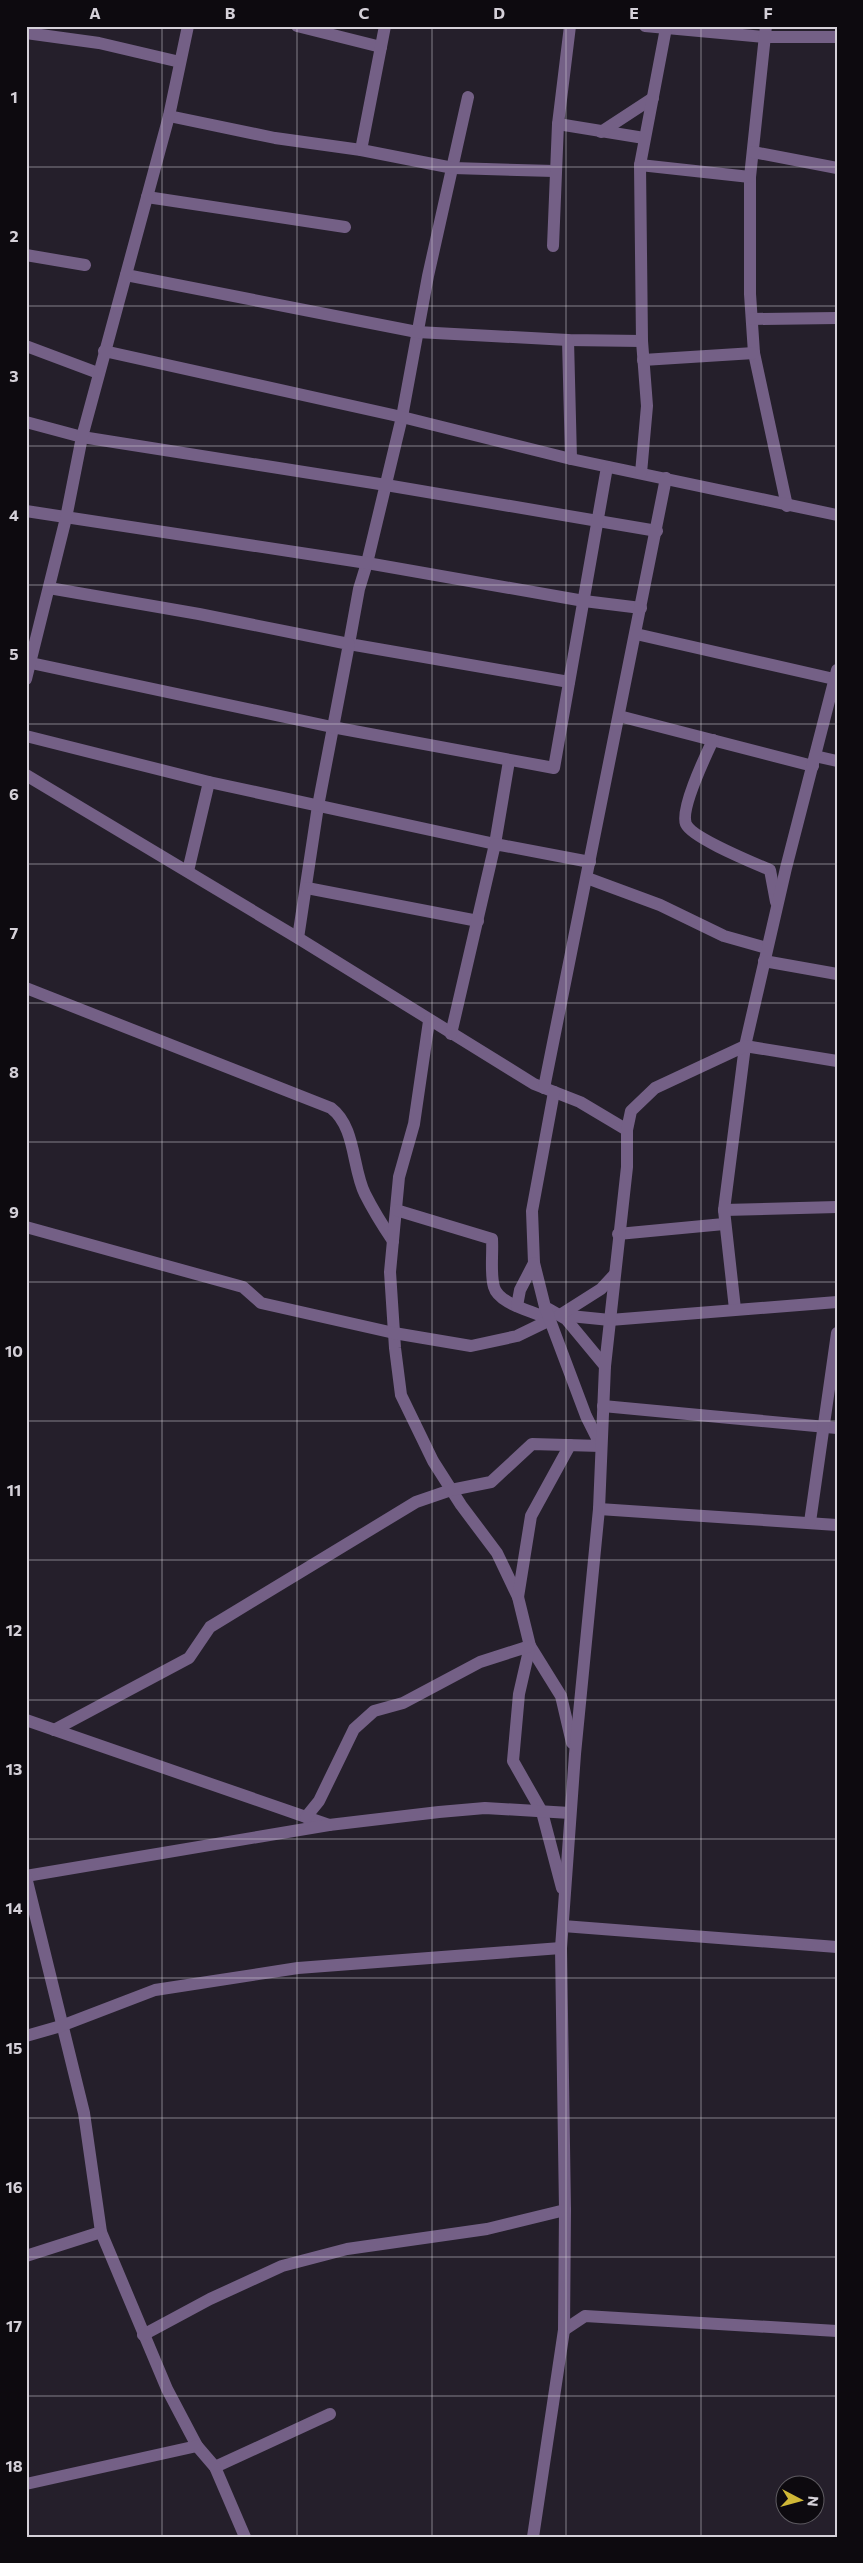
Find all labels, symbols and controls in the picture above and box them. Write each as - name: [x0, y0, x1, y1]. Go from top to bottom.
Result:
- text: A: [89, 3, 101, 22]
- text: B: [225, 3, 236, 22]
- text: C: [359, 3, 370, 22]
- text: D: [493, 3, 505, 22]
- text: E: [629, 3, 639, 22]
- text: F: [763, 3, 773, 22]
- text: 1: [10, 87, 18, 106]
- text: 2: [9, 226, 19, 245]
- text: 3: [9, 366, 19, 385]
- text: 4: [9, 505, 19, 524]
- text: 5: [9, 644, 19, 663]
- text: 6: [9, 784, 19, 803]
- text: 7: [10, 923, 19, 942]
- text: 8: [9, 1062, 19, 1081]
- text: 9: [9, 1202, 19, 1221]
- text: 10: [5, 1341, 23, 1360]
- text: 11: [7, 1480, 21, 1499]
- text: 12: [6, 1620, 22, 1639]
- text: 13: [6, 1759, 22, 1778]
- text: 14: [5, 1898, 23, 1917]
- text: 15: [6, 2038, 22, 2057]
- text: 16: [5, 2177, 23, 2196]
- text: 17: [6, 2316, 22, 2335]
- text: 18: [5, 2456, 23, 2475]
- north arrow: [776, 2476, 826, 2526]
- text: N: [804, 2495, 822, 2508]

